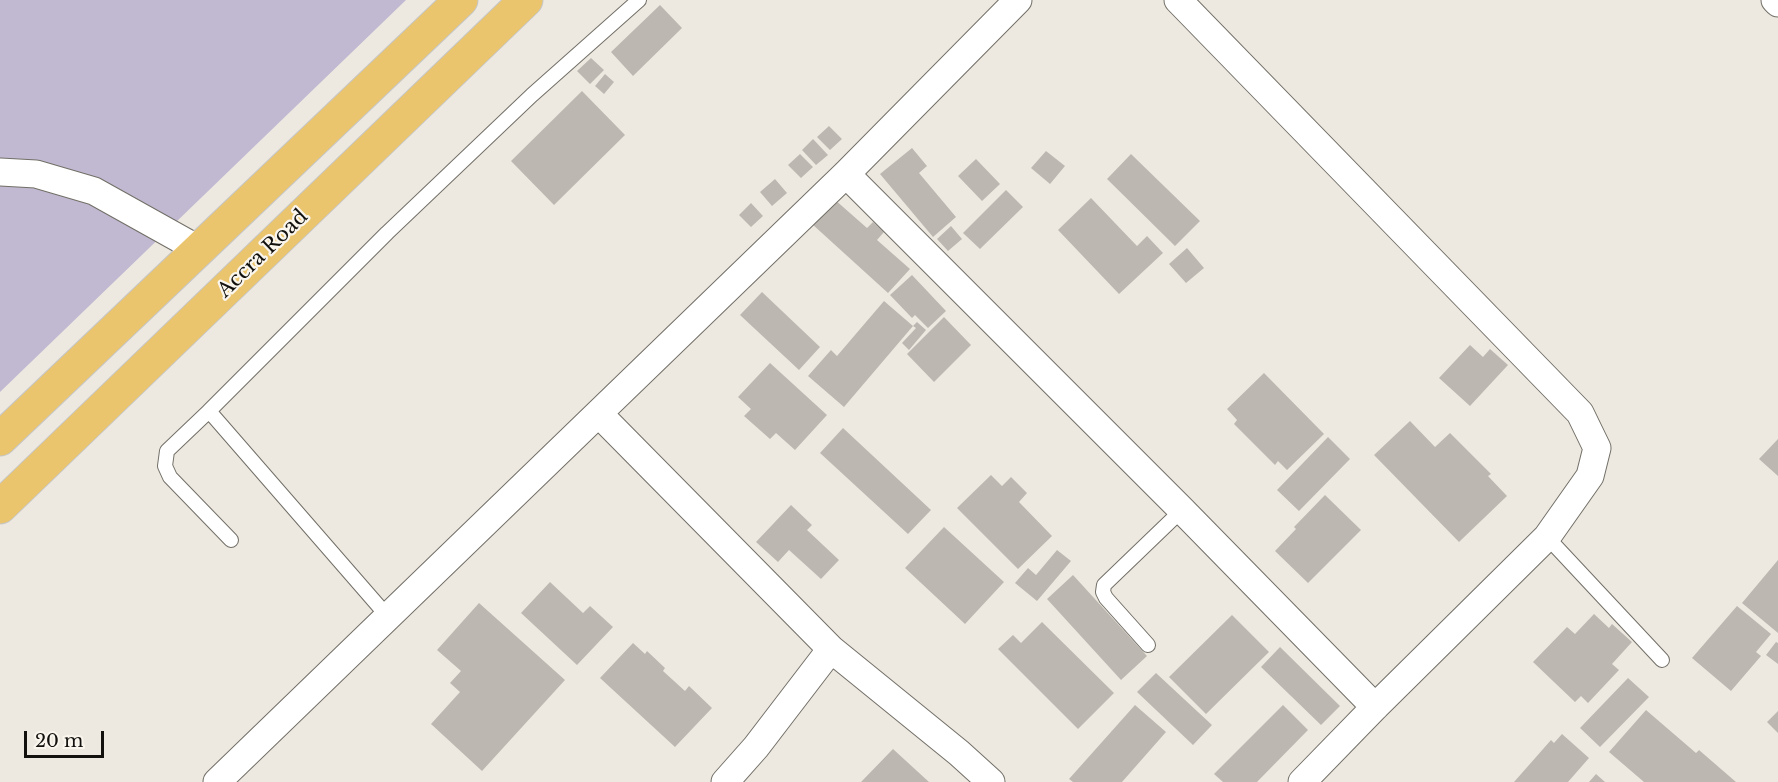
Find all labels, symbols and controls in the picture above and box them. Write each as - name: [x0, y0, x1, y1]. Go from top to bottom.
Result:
- street label: Accra Road: [213, 205, 313, 303]
- scale bar: [27, 719, 106, 757]
- text: 20 m: [35, 730, 83, 752]

